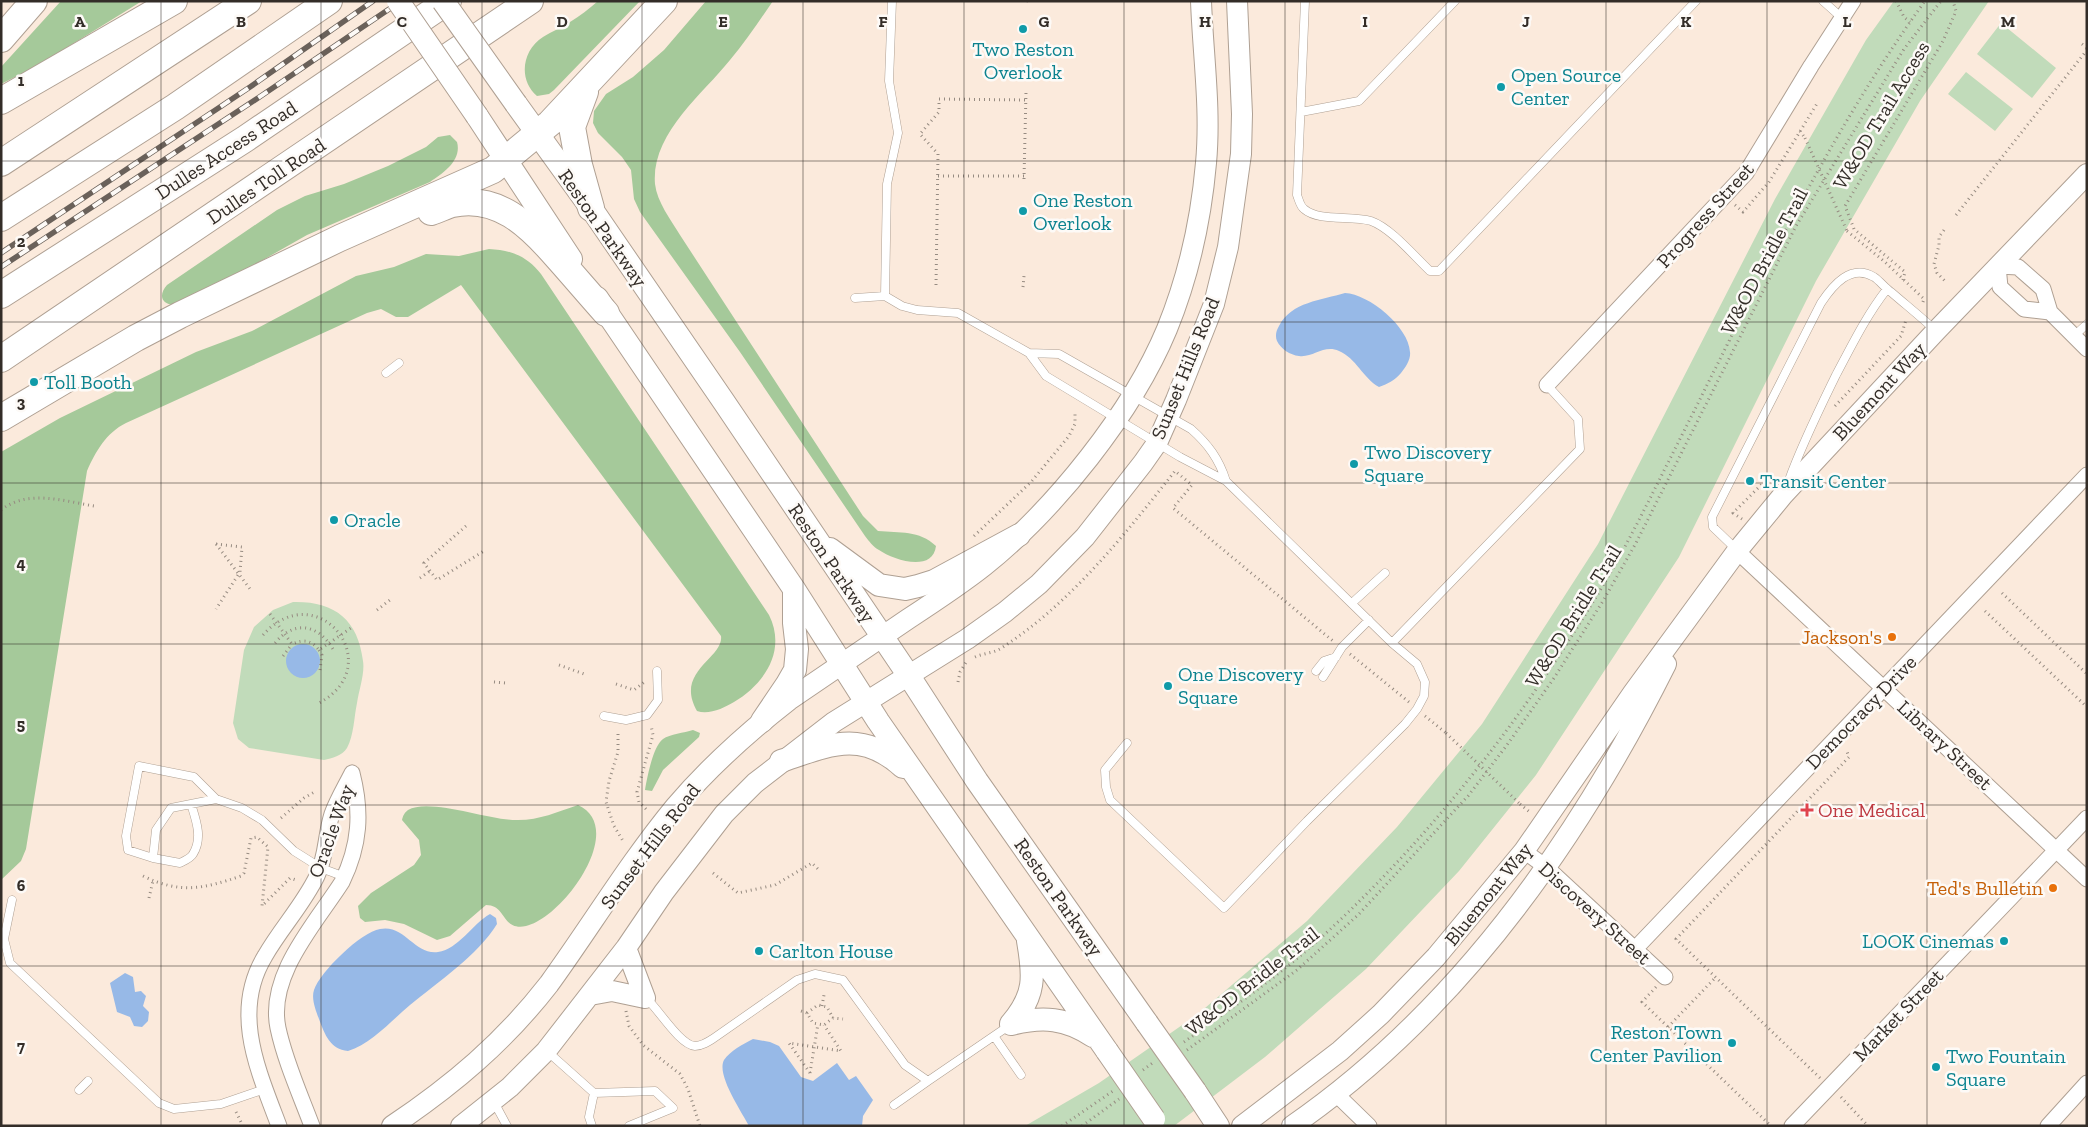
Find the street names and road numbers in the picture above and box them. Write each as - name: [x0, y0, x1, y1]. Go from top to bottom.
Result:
- street label: W&OD Trail Access: [1827, 37, 1935, 193]
- street label: Dulles Access Road: [151, 95, 301, 205]
- street label: Dulles Toll Road: [202, 132, 330, 229]
- street label: Progress Street: [1651, 157, 1759, 273]
- street label: Reston Parkway: [553, 164, 653, 292]
- street label: W&OD Bridle Trail: [1715, 184, 1813, 338]
- street label: Sunset Hills Road: [1146, 293, 1224, 443]
- street label: Bluemont Way: [1827, 336, 1931, 445]
- street label: Reston Parkway: [783, 499, 881, 628]
- street label: W&OD Bridle Trail: [1520, 541, 1626, 691]
- street label: Democracy Drive: [1801, 650, 1921, 774]
- street label: Library Street: [1893, 695, 1998, 795]
- street label: Sunset Hills Road: [595, 778, 705, 914]
- street label: Oracle Way: [303, 780, 359, 881]
- street label: Reston Parkway: [1009, 833, 1109, 961]
- street label: Bluemont Way: [1439, 837, 1537, 950]
- street label: Discovery Street: [1534, 856, 1656, 970]
- street label: W&OD Bridle Trail: [1181, 921, 1323, 1041]
- street label: Market Street: [1848, 963, 1949, 1066]

